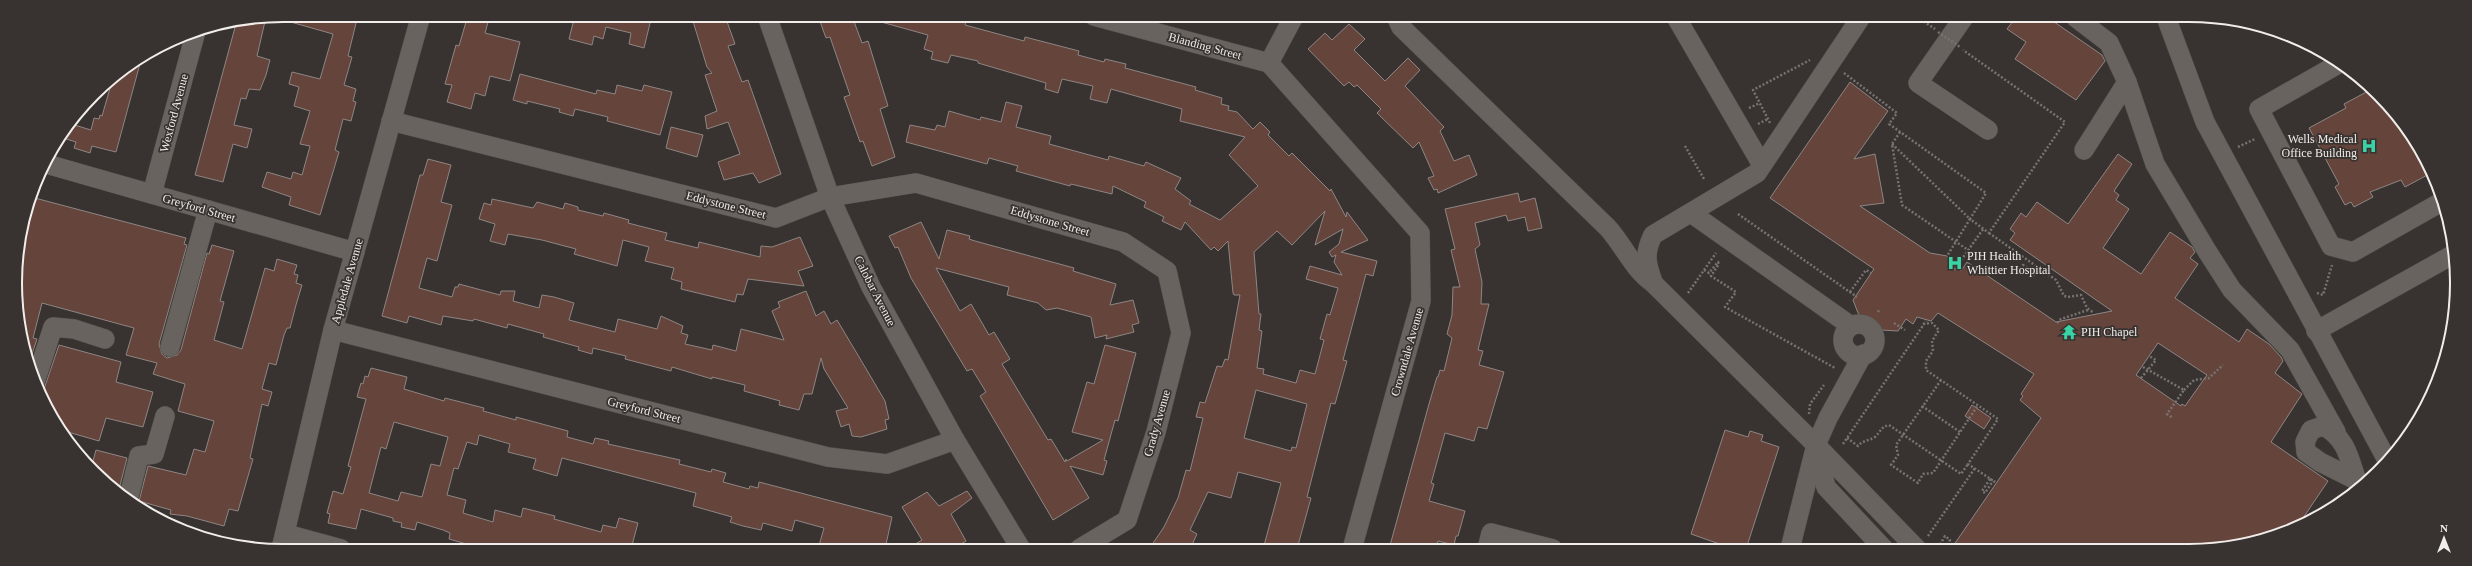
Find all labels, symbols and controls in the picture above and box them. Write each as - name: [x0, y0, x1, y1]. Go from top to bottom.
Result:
- street label: Blanding Street: [1167, 30, 1244, 63]
- street label: Wexford Avenue: [157, 72, 191, 154]
- place label: Wells Medical Office Building: [2282, 132, 2358, 160]
- hospital icon: Wells Medical Office Building: [2360, 137, 2378, 155]
- street label: Eddystone Street: [685, 188, 768, 222]
- street label: Greyford Street: [161, 191, 238, 225]
- street label: Eddystone Street: [1009, 203, 1092, 239]
- street label: Appledale Avenue: [328, 237, 366, 325]
- place label: PIH Health Whittier Hospital: [1967, 249, 2051, 277]
- street label: Calobar Avenue: [851, 254, 899, 328]
- hospital icon: PIH Health Whittier Hospital: [1946, 254, 1964, 272]
- street label: Crowndale Avenue: [1388, 306, 1426, 398]
- temple icon: PIH Chapel: [2060, 323, 2078, 341]
- place label: PIH Chapel: [2081, 325, 2138, 339]
- street label: Grady Avenue: [1141, 388, 1173, 458]
- street label: Greyford Street: [606, 394, 683, 426]
- north arrow: [2424, 518, 2464, 558]
- text: N: [2440, 522, 2448, 534]

